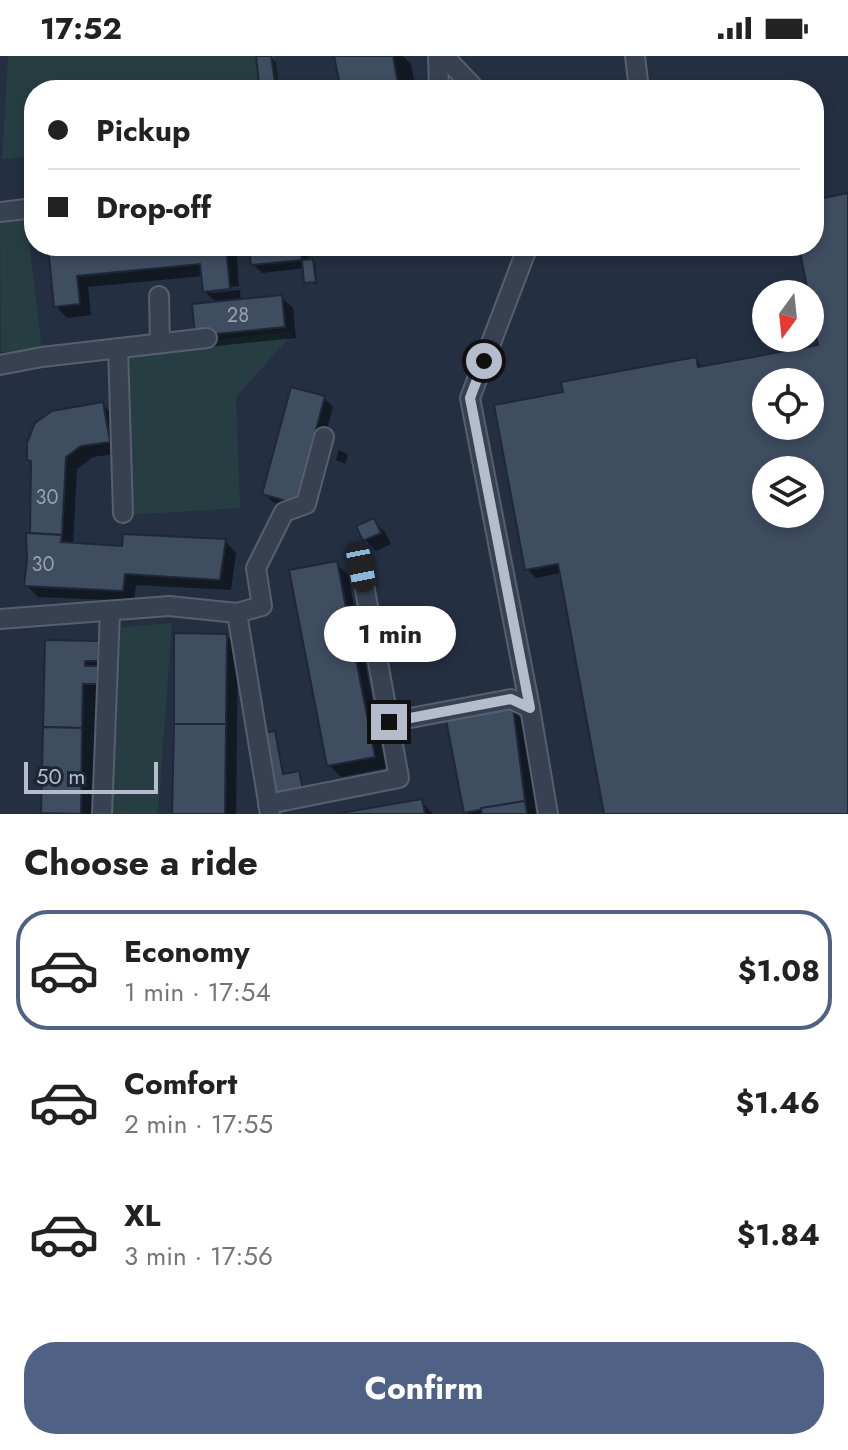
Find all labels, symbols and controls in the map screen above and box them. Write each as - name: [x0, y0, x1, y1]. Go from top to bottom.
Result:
- text: 17:52: [40, 7, 122, 50]
- text: Pickup: [96, 109, 191, 152]
- text: Drop-off: [96, 186, 211, 229]
- north arrow: [752, 280, 824, 352]
- map controls: [752, 280, 824, 528]
- house number: 28: [227, 301, 249, 330]
- route start: [466, 343, 502, 379]
- button: locate: [752, 368, 824, 440]
- button: layers: [752, 456, 824, 528]
- house number: 30: [36, 483, 58, 512]
- car: [345, 542, 377, 594]
- house number: 30: [32, 550, 54, 579]
- callout: 1 min: [323, 606, 455, 662]
- text: 1 min: [358, 615, 422, 653]
- route end: [371, 704, 407, 740]
- scale bar: [24, 758, 158, 794]
- text: 50 m: [36, 760, 85, 792]
- text: Choose a ride: [24, 836, 258, 888]
- text: Economy: [124, 930, 250, 973]
- icon: car: [28, 934, 100, 1006]
- text: $1.08: [738, 949, 820, 992]
- text: 1 min · 17:54: [124, 973, 271, 1011]
- text: Comfort: [124, 1062, 237, 1105]
- icon: car: [28, 1066, 100, 1138]
- text: $1.46: [735, 1081, 820, 1124]
- text: 2 min · 17:55: [124, 1105, 273, 1143]
- text: XL: [124, 1194, 160, 1237]
- icon: car: [28, 1198, 100, 1270]
- text: $1.84: [737, 1213, 820, 1256]
- text: 3 min · 17:56: [124, 1237, 273, 1275]
- button: Confirm: [24, 1342, 824, 1434]

